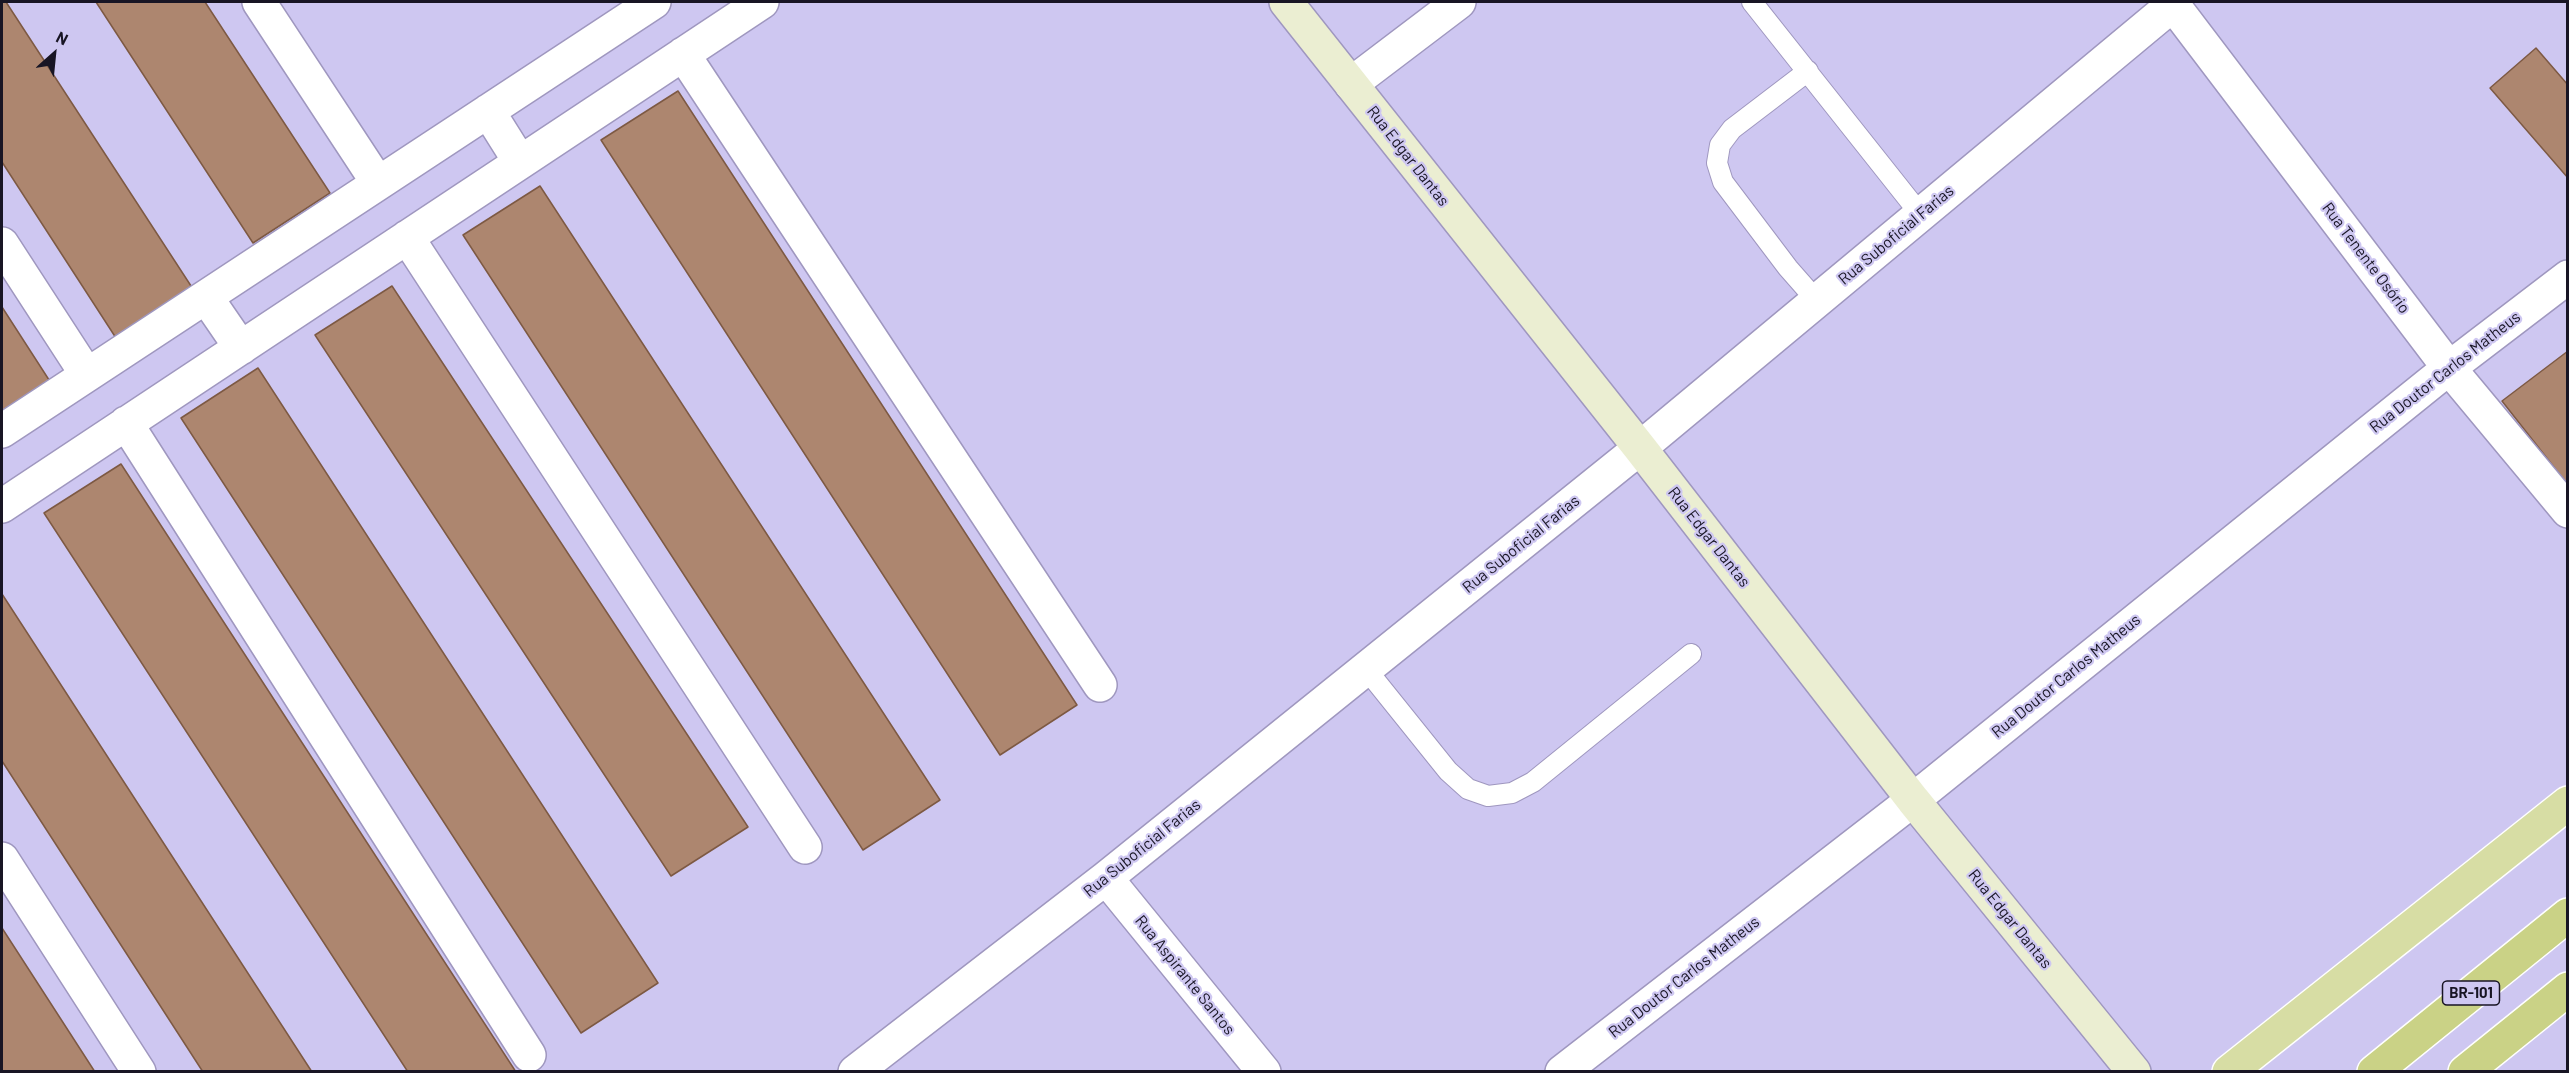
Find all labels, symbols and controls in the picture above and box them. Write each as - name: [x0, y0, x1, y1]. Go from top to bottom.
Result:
- north arrow: [24, 24, 84, 84]
- text: N: [53, 27, 71, 48]
- street label: Rua Edgar Dantas: [1363, 102, 1453, 210]
- street label: Rua Suboficial Farias: [1834, 181, 1958, 289]
- street label: Rua Tenente Osório: [2318, 199, 2414, 317]
- street label: Rua Doutor Carlos Matheus: [2366, 307, 2524, 437]
- street label: Rua Edgar Dantas: [1664, 483, 1754, 591]
- street label: Rua Suboficial Farias: [1459, 491, 1583, 597]
- street label: Rua Doutor Carlos Matheus: [1988, 610, 2144, 742]
- street label: Rua Suboficial Farias: [1080, 795, 1204, 901]
- street label: Rua Edgar Dantas: [1964, 865, 2056, 973]
- street label: Rua Aspirante Santos: [1131, 911, 1239, 1039]
- street label: Rua Doutor Carlos Matheus: [1605, 912, 1763, 1042]
- road number: BR-101: [2442, 981, 2500, 1005]

